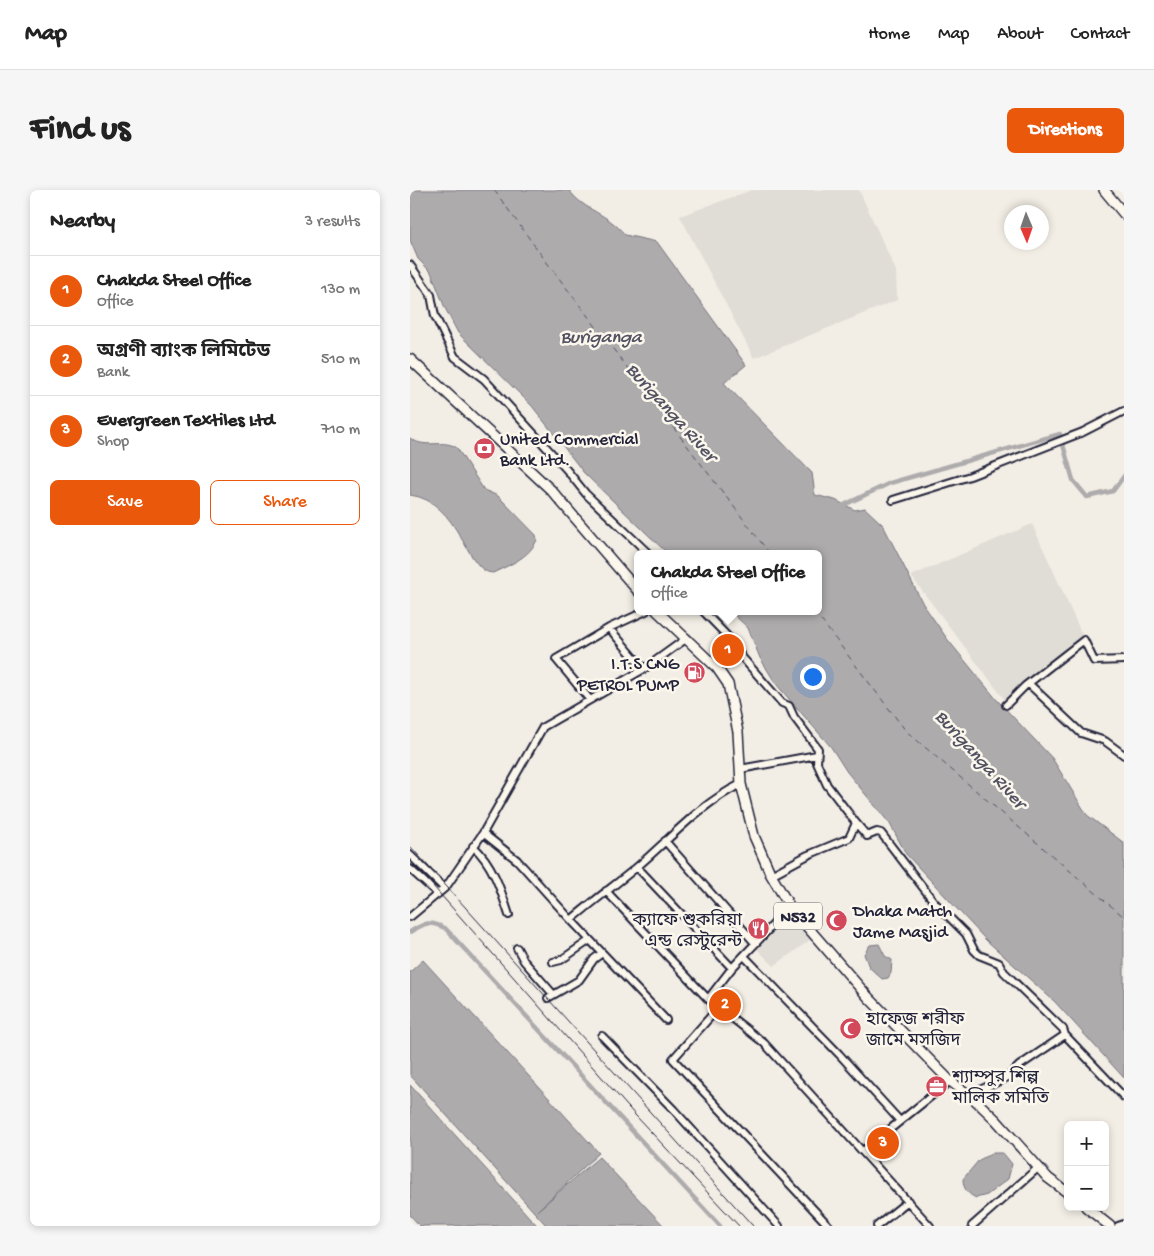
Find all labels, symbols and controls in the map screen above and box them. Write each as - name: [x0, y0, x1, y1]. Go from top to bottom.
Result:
- text: Map: [25, 20, 67, 49]
- text: Home: [868, 24, 910, 45]
- text: Map: [938, 24, 969, 45]
- text: About: [997, 24, 1043, 45]
- text: Contact: [1071, 24, 1129, 45]
- button: Directions: [1007, 108, 1124, 153]
- text: Find us: [30, 110, 130, 151]
- north arrow: [1004, 205, 1049, 250]
- text: Nearby: [50, 210, 115, 235]
- text: 3 results: [305, 213, 360, 232]
- text: Chakda Steel Office: [97, 270, 251, 293]
- text: 1: [63, 281, 69, 300]
- text: 130 m: [321, 281, 360, 300]
- text: Office: [97, 293, 134, 312]
- water label: Buriganga: [560, 327, 643, 350]
- text: অগ্রণী ব্যাংক লিমিটেড: [97, 341, 270, 364]
- text: 2: [62, 351, 70, 370]
- text: 510 m: [321, 351, 360, 370]
- water label: Buriganga River: [620, 359, 724, 471]
- text: Bank: [97, 364, 129, 383]
- text: Evergreen Textiles Ltd: [97, 410, 275, 433]
- text: 3: [62, 421, 70, 440]
- text: 710 m: [321, 421, 360, 440]
- place label: United Commercial Bank Ltd.: [499, 430, 639, 472]
- text: Shop: [97, 433, 129, 452]
- bank icon: United Commercial Bank Ltd.: [472, 436, 496, 460]
- button: Save: [50, 480, 200, 525]
- button: Share: [210, 480, 360, 525]
- popup: [634, 550, 822, 615]
- text: Chakda Steel Office: [651, 562, 805, 585]
- text: Office: [651, 585, 688, 604]
- pin: 1: [712, 631, 744, 669]
- place label: I.T.S CNG PETROL PUMP: [576, 655, 680, 697]
- fuel station icon: I.T.S CNG PETROL PUMP: [683, 661, 707, 685]
- your location: [800, 664, 826, 690]
- water label: Buriganga River: [929, 706, 1033, 818]
- road number: N532: [774, 902, 822, 929]
- place label: Dhaka Match Jame Masjid: [852, 902, 953, 944]
- mosque icon: Dhaka Match Jame Masjid: [825, 908, 849, 932]
- place label: ক্যাফে শুকরিয়া এন্ড রেস্টুরেন্ট: [631, 909, 743, 953]
- restaurant icon: ক্যাফে শুকরিয়া এন্ড রেস্টুরেন্ট: [746, 917, 770, 941]
- pin: 2: [709, 986, 741, 1024]
- place label: হাফেজ শরীফ জামে মসজিদ: [865, 1008, 965, 1052]
- mosque icon: হাফেজ শরীফ জামে মসজিদ: [838, 1016, 862, 1040]
- place label: শ্যাম্পুর শিল্প মালিক সমিতি: [951, 1066, 1049, 1110]
- office icon: শ্যাম্পুর শিল্প মালিক সমিতি: [924, 1074, 948, 1098]
- map controls: [1064, 1121, 1109, 1211]
- button: +: [1064, 1121, 1109, 1166]
- pin: 3: [867, 1124, 899, 1162]
- button: −: [1064, 1166, 1109, 1211]

